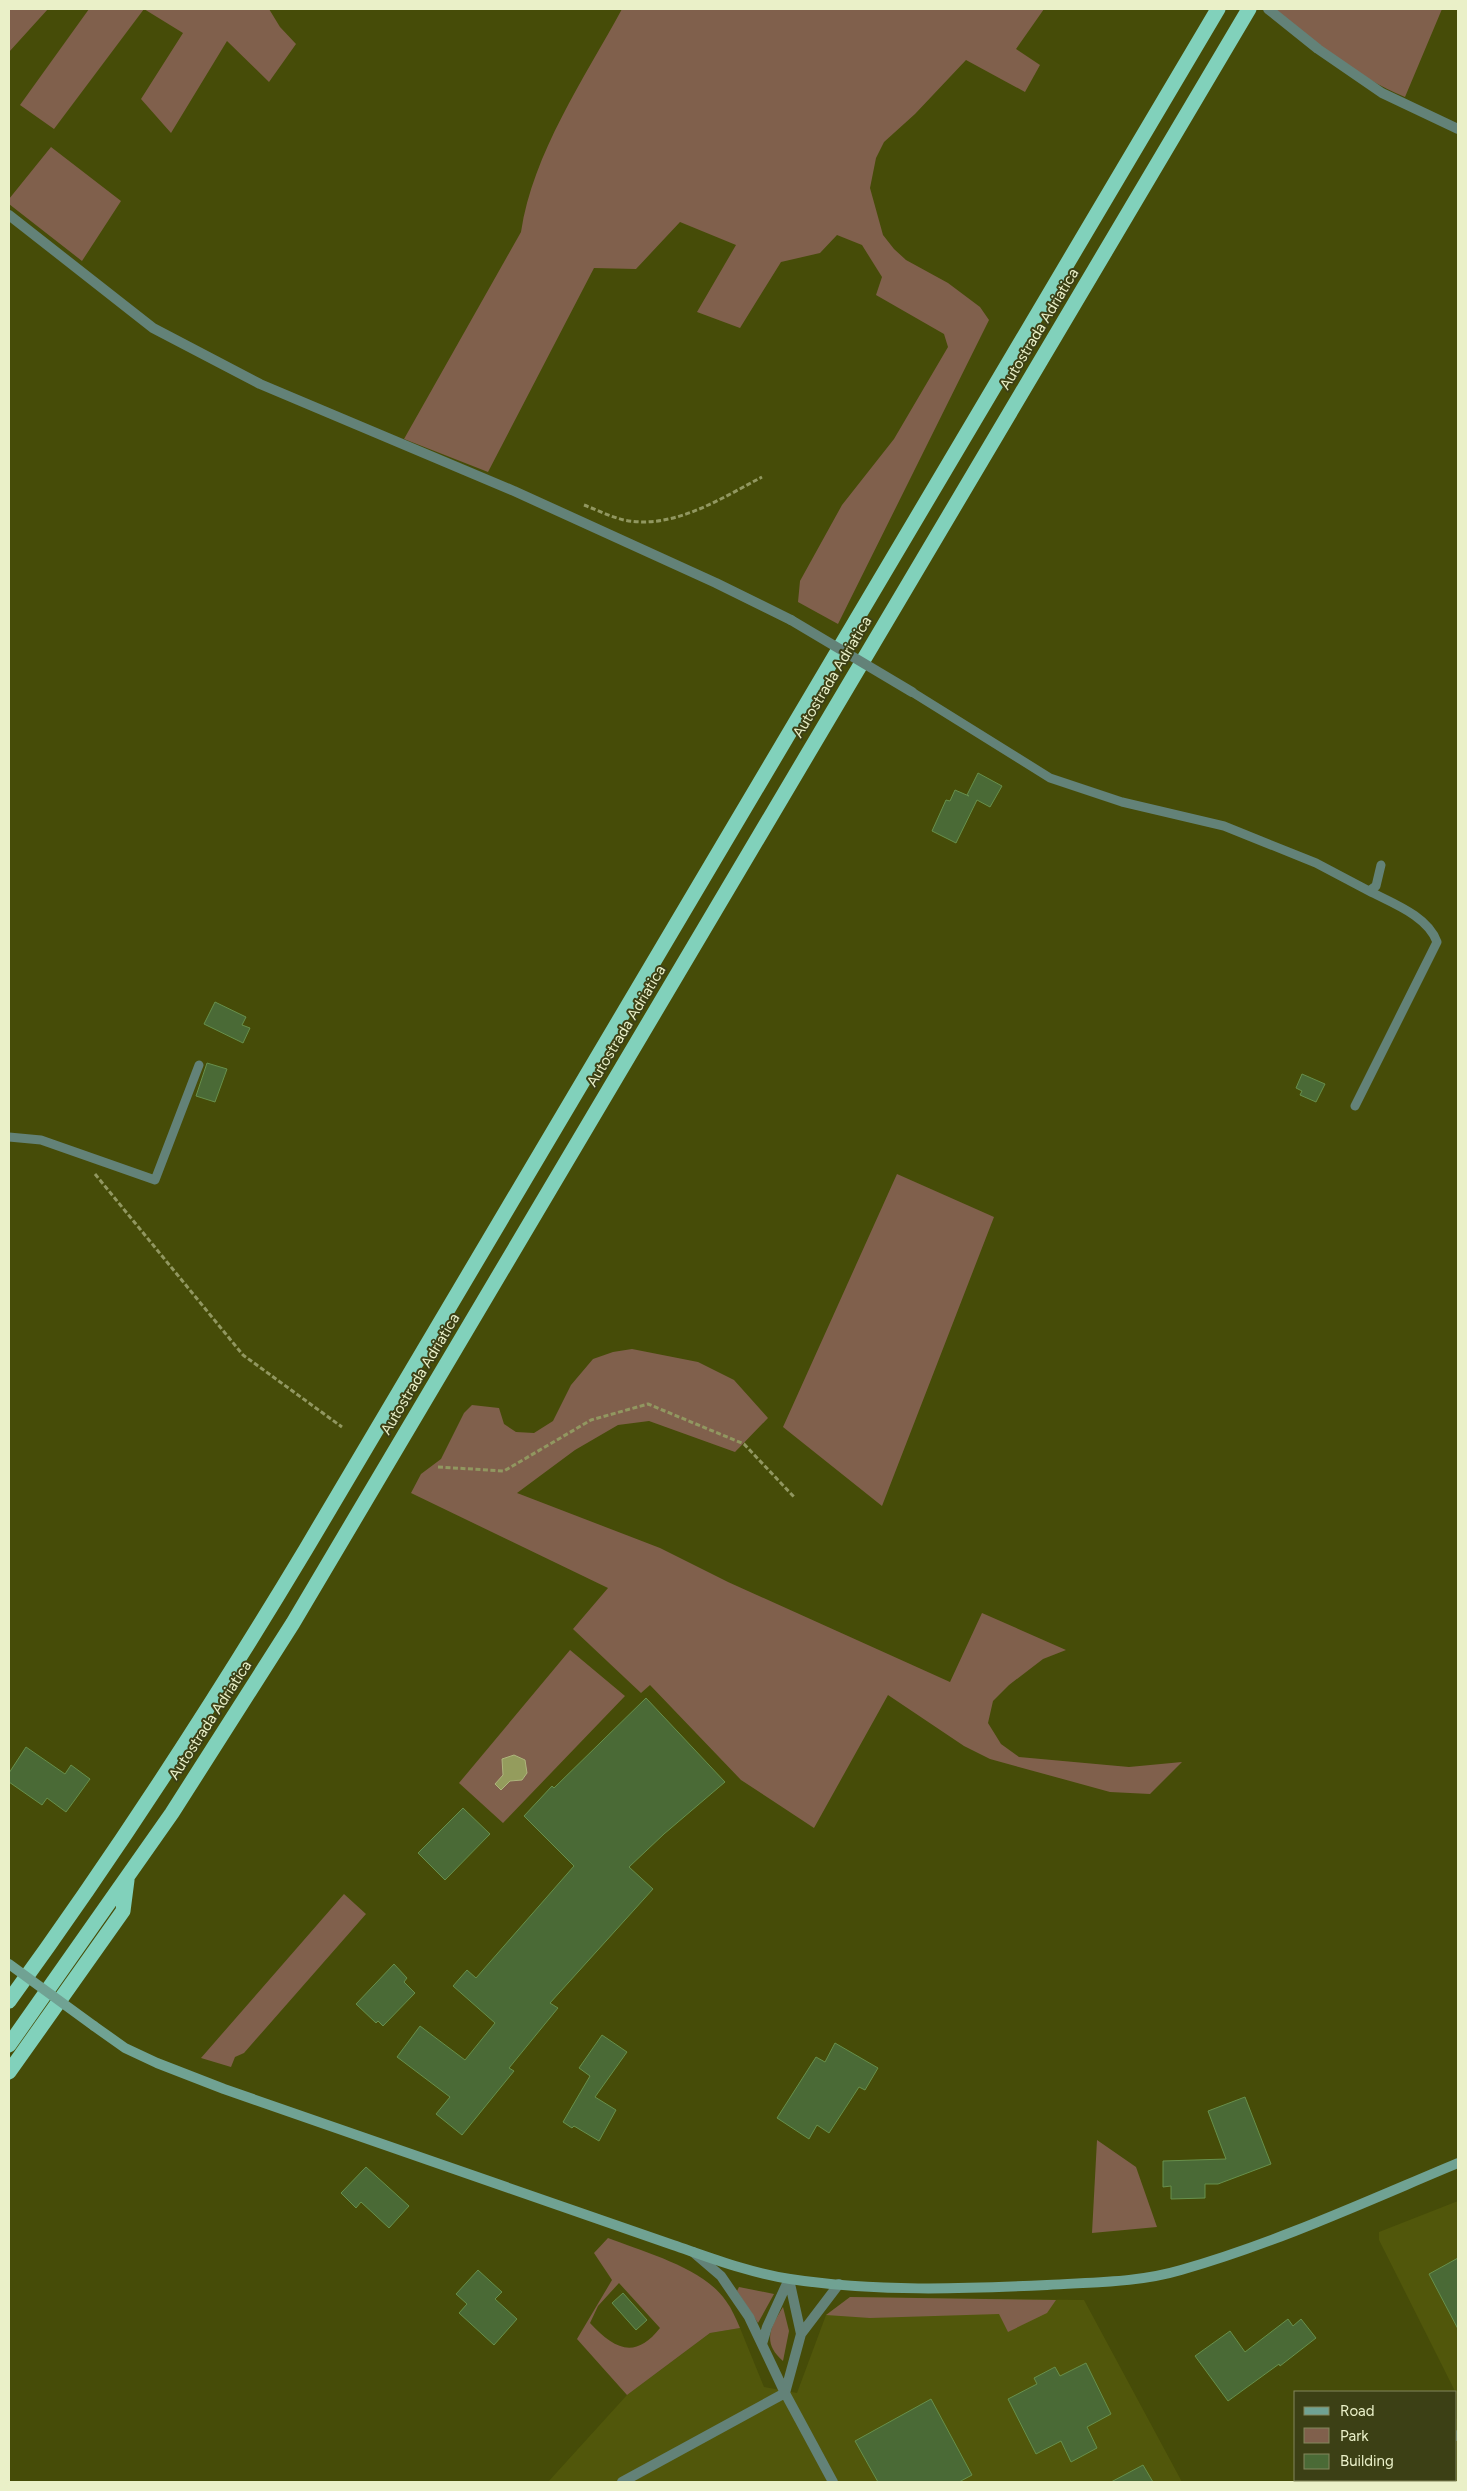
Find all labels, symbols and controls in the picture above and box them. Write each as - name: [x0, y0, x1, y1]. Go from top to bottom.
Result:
- street label: Autostrada Adriatica: [996, 265, 1082, 393]
- street label: Autostrada Adriatica: [789, 613, 875, 741]
- street label: Autostrada Adriatica: [583, 962, 669, 1090]
- street label: Autostrada Adriatica: [377, 1310, 463, 1438]
- street label: Autostrada Adriatica: [165, 1657, 255, 1783]
- legend: [1294, 2391, 1457, 2481]
- text: Road: [1340, 2402, 1375, 2420]
- text: Park: [1340, 2427, 1369, 2445]
- text: Building: [1340, 2452, 1394, 2470]

